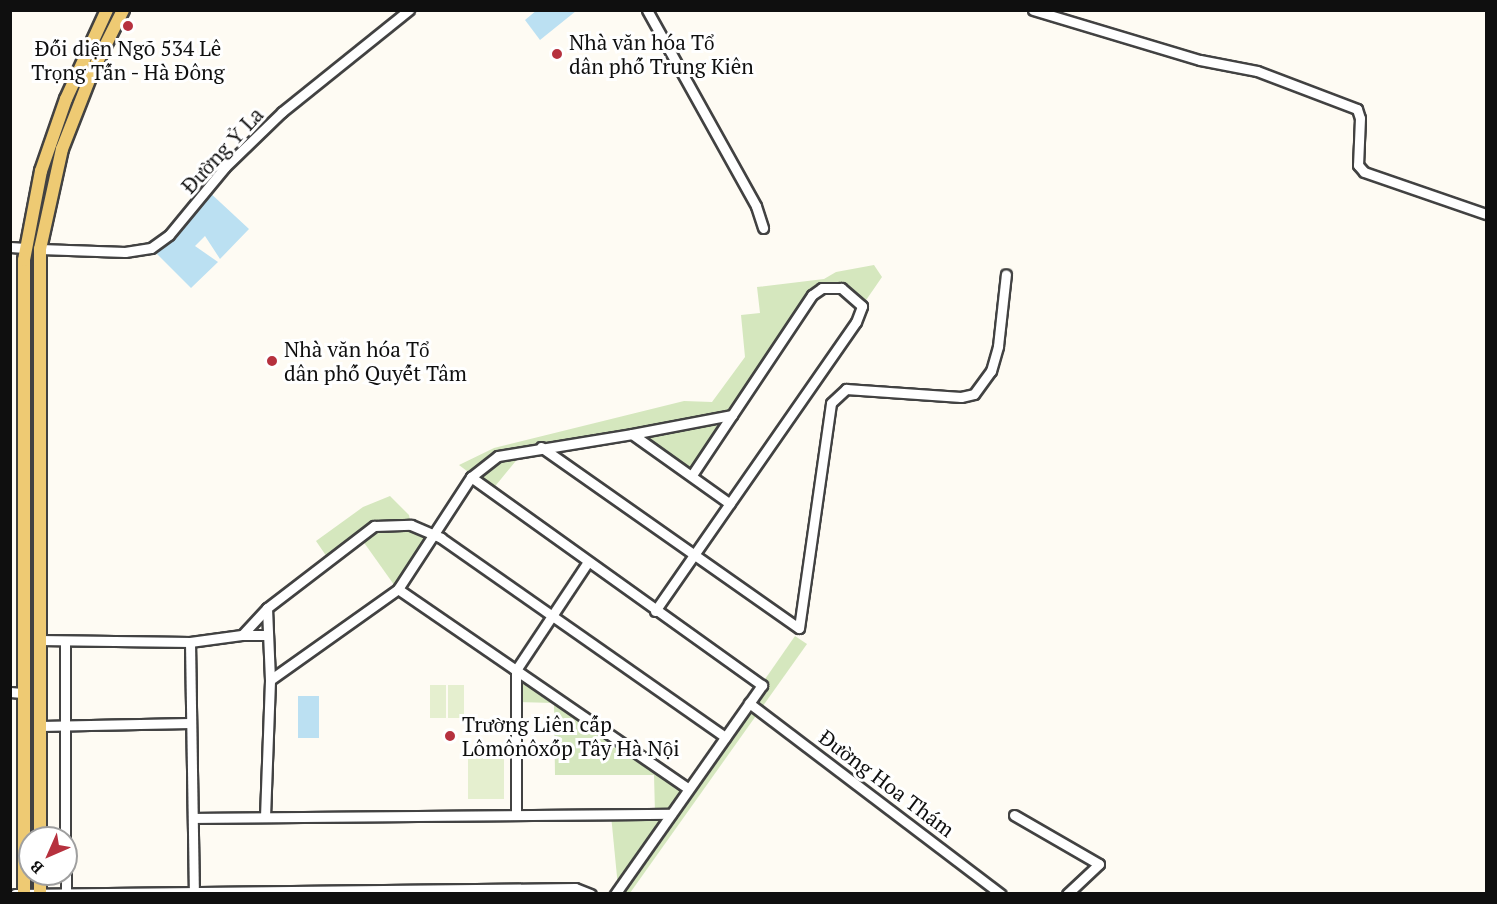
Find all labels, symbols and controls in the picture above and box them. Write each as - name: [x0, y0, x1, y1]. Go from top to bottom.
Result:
- marker: Đối diện Ngõ 534 Lê Trọng Tấn - Hà Đông: [121, 19, 135, 33]
- place label: Nhà văn hóa Tổ dân phố Trung Kiên: [569, 29, 754, 79]
- place label: Đối diện Ngõ 534 Lê Trọng Tấn - Hà Đông: [31, 35, 225, 85]
- marker: Nhà văn hóa Tổ dân phố Trung Kiên: [550, 47, 564, 61]
- street label: Đường Ỷ La: [176, 102, 268, 198]
- place label: Nhà văn hóa Tổ dân phố Quyết Tâm: [284, 336, 467, 386]
- marker: Nhà văn hóa Tổ dân phố Quyết Tâm: [265, 354, 279, 368]
- place label: Trường Liên cấp Lômônôxốp Tây Hà Nội: [462, 711, 680, 761]
- street label: Đường Hoa Thám: [814, 724, 960, 842]
- marker: Trường Liên cấp Lômônôxốp Tây Hà Nội: [443, 729, 457, 743]
- north arrow: [18, 826, 78, 886]
- text: B: [25, 856, 48, 879]

